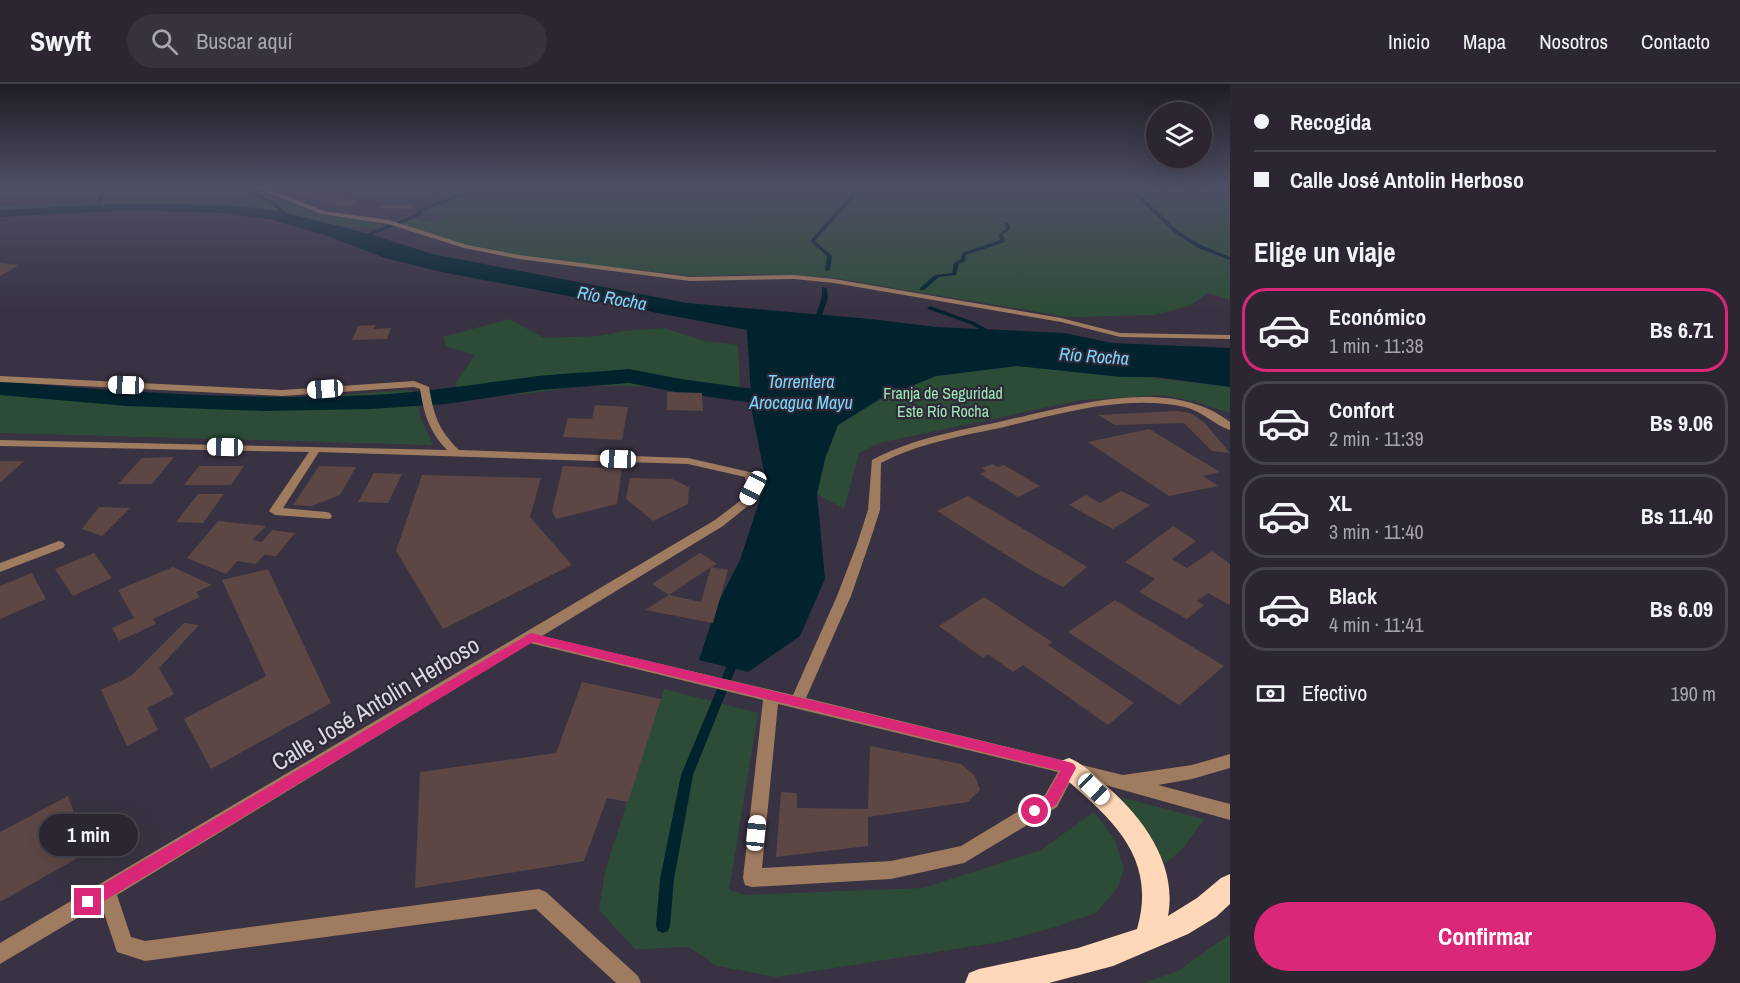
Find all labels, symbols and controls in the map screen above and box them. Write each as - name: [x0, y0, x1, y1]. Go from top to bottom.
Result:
- search box: [127, 14, 547, 68]
- text: Swyft: [30, 22, 91, 60]
- icon: search: [148, 25, 181, 58]
- text: Buscar aquí: [196, 26, 293, 56]
- text: Inicio: [1388, 27, 1430, 56]
- text: Mapa: [1463, 27, 1506, 56]
- text: Nosotros: [1539, 27, 1608, 56]
- text: Contacto: [1641, 27, 1710, 56]
- map controls: [1146, 102, 1212, 168]
- button: layers: [1146, 102, 1212, 168]
- text: Recogida: [1290, 107, 1371, 137]
- text: Calle José Antolin Herboso: [1290, 165, 1524, 195]
- text: Elige un viaje: [1254, 234, 1396, 270]
- water label: Río Rocha: [575, 280, 649, 316]
- text: Económico: [1329, 302, 1426, 332]
- icon: car: [1257, 303, 1311, 357]
- text: Bs 6.71: [1650, 315, 1713, 345]
- text: 1 min · 11:38: [1329, 332, 1424, 359]
- water label: Río Rocha: [1058, 341, 1130, 371]
- water label: Torrentera Arocagua Mayu: [748, 369, 853, 415]
- car: [108, 375, 144, 395]
- car: [306, 379, 344, 399]
- park label: Franja de Seguridad Este Río Rocha: [883, 382, 1003, 422]
- text: Confort: [1329, 395, 1394, 425]
- icon: car: [1257, 396, 1311, 450]
- text: Bs 9.06: [1650, 408, 1713, 438]
- text: 2 min · 11:39: [1329, 425, 1424, 452]
- car: [207, 438, 243, 456]
- car: [600, 449, 636, 469]
- car: [737, 468, 769, 508]
- text: XL: [1329, 488, 1352, 518]
- icon: car: [1257, 489, 1311, 543]
- text: Bs 11.40: [1641, 501, 1713, 531]
- text: 3 min · 11:40: [1329, 518, 1424, 545]
- text: Black: [1329, 581, 1377, 611]
- icon: car: [1257, 582, 1311, 636]
- text: Bs 6.09: [1650, 594, 1713, 624]
- text: 4 min · 11:41: [1329, 611, 1424, 638]
- street label: Calle José Antolin Herboso: [265, 628, 485, 778]
- icon: cash: [1254, 677, 1287, 710]
- text: Efectivo: [1302, 678, 1367, 708]
- text: 190 m: [1670, 680, 1716, 707]
- car: [1075, 770, 1113, 808]
- route start: [1021, 797, 1048, 824]
- car: [745, 814, 767, 852]
- callout: 1 min: [38, 815, 138, 857]
- text: 1 min: [67, 821, 110, 848]
- route end: [74, 888, 101, 915]
- button: Confirmar: [1254, 902, 1716, 971]

